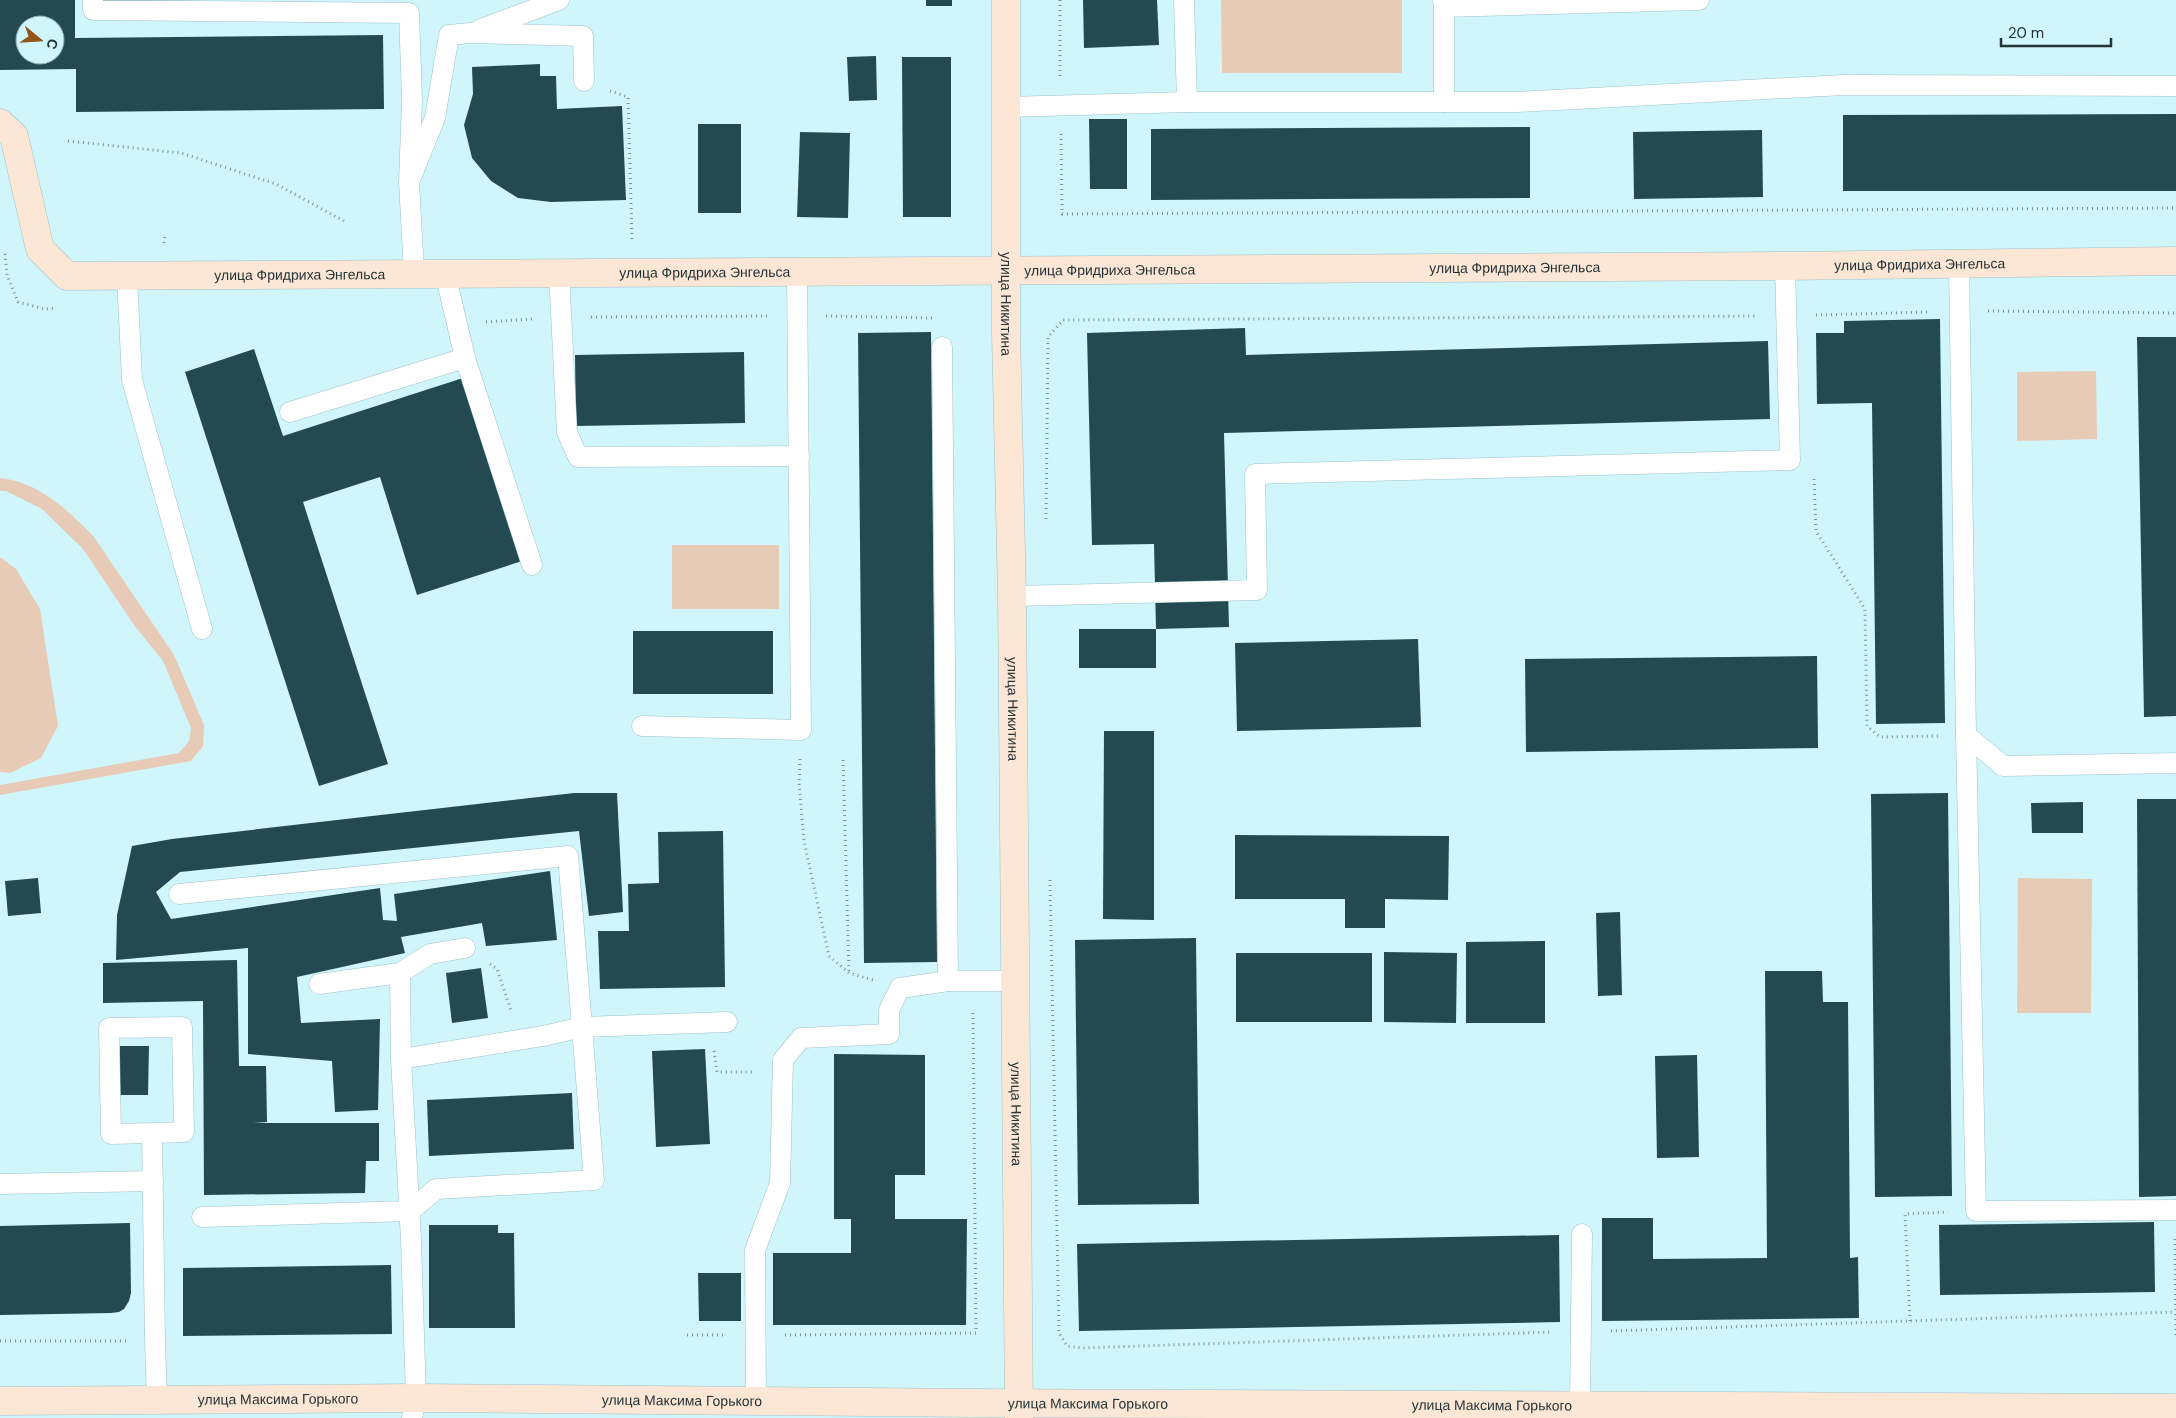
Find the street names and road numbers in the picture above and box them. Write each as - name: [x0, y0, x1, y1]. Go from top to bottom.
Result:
- street label: улица Никитина: [997, 252, 1016, 356]
- street label: улица Фридриха Энгельса: [1834, 254, 2005, 274]
- street label: улица Фридриха Энгельса: [1429, 258, 1600, 277]
- street label: улица Фридриха Энгельса: [1024, 260, 1195, 279]
- street label: улица Фридриха Энгельса: [619, 263, 790, 282]
- street label: улица Фридриха Энгельса: [214, 265, 385, 284]
- street label: улица Никитина: [1004, 657, 1022, 761]
- street label: улица Никитина: [1007, 1062, 1026, 1166]
- street label: улица Максима Горького: [198, 1389, 358, 1409]
- street label: улица Максима Горького: [602, 1391, 762, 1410]
- street label: улица Максима Горького: [1008, 1394, 1168, 1413]
- street label: улица Максима Горького: [1412, 1396, 1572, 1414]

